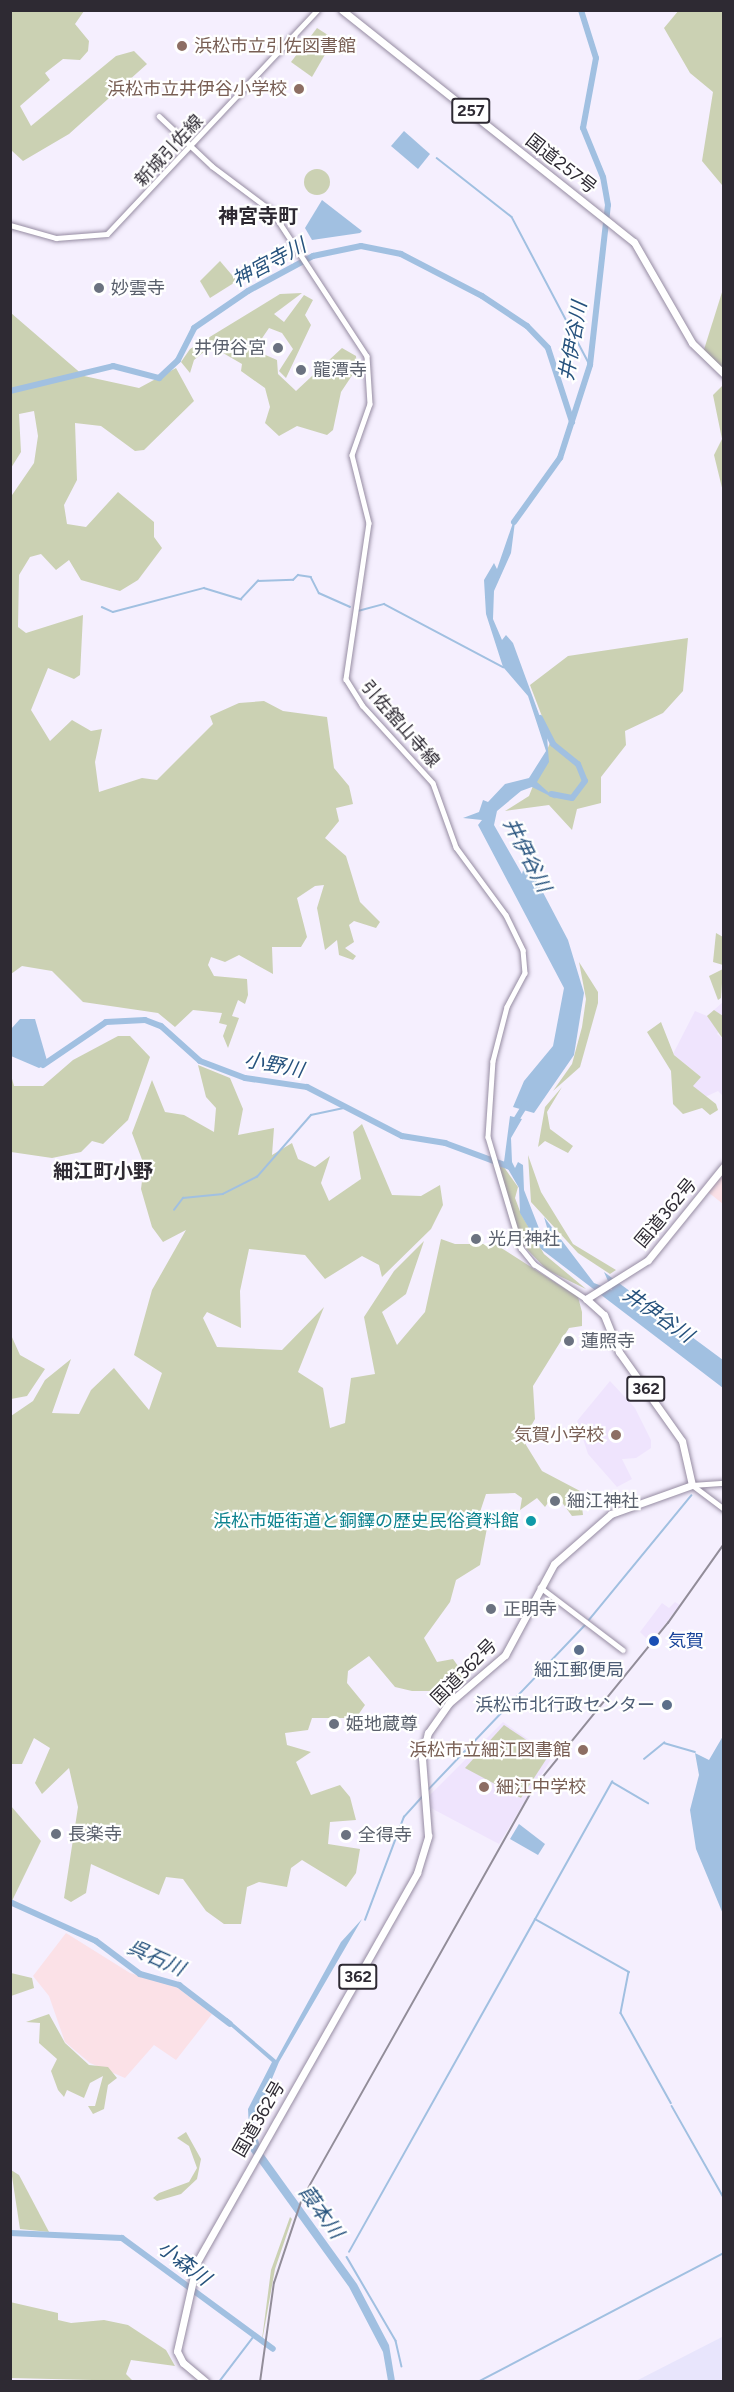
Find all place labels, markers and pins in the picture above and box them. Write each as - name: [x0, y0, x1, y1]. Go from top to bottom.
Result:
- place label: 浜松市立引佐図書館: [194, 35, 356, 57]
- marker: 浜松市立引佐図書館: [175, 39, 189, 53]
- place label: 浜松市立井伊谷小学校: [107, 78, 287, 100]
- marker: 浜松市立井伊谷小学校: [292, 82, 306, 96]
- place label: 妙雲寺: [111, 277, 165, 299]
- marker: 妙雲寺: [92, 281, 106, 295]
- place label: 井伊谷宮: [194, 337, 266, 359]
- marker: 井伊谷宮: [271, 341, 285, 355]
- place label: 龍潭寺: [313, 359, 367, 381]
- marker: 龍潭寺: [294, 363, 308, 377]
- place label: 光月神社: [488, 1228, 560, 1250]
- marker: 光月神社: [469, 1232, 483, 1246]
- place label: 蓮照寺: [581, 1330, 635, 1352]
- marker: 蓮照寺: [562, 1334, 576, 1348]
- place label: 気賀小学校: [514, 1424, 604, 1446]
- marker: 気賀小学校: [609, 1428, 623, 1442]
- place label: 細江神社: [567, 1490, 639, 1512]
- marker: 細江神社: [548, 1494, 562, 1508]
- place label: 浜松市姫街道と銅鐸の歴史民俗資料館: [213, 1510, 519, 1532]
- marker: 浜松市姫街道と銅鐸の歴史民俗資料館: [524, 1514, 538, 1528]
- place label: 正明寺: [503, 1598, 557, 1620]
- marker: 正明寺: [484, 1602, 498, 1616]
- place label: 気賀: [668, 1630, 704, 1652]
- marker: 気賀: [645, 1632, 663, 1650]
- marker: 細江郵便局: [572, 1643, 586, 1657]
- place label: 細江郵便局: [534, 1659, 624, 1681]
- place label: 浜松市北行政センター: [475, 1694, 655, 1716]
- marker: 浜松市北行政センター: [660, 1698, 674, 1712]
- place label: 姫地蔵尊: [346, 1713, 418, 1735]
- marker: 姫地蔵尊: [327, 1717, 341, 1731]
- place label: 浜松市立細江図書館: [409, 1739, 571, 1761]
- marker: 浜松市立細江図書館: [576, 1743, 590, 1757]
- place label: 細江中学校: [496, 1776, 586, 1798]
- marker: 細江中学校: [477, 1780, 491, 1794]
- place label: 長楽寺: [68, 1823, 122, 1845]
- place label: 全得寺: [358, 1824, 412, 1846]
- marker: 長楽寺: [49, 1827, 63, 1841]
- marker: 全得寺: [339, 1828, 353, 1842]

